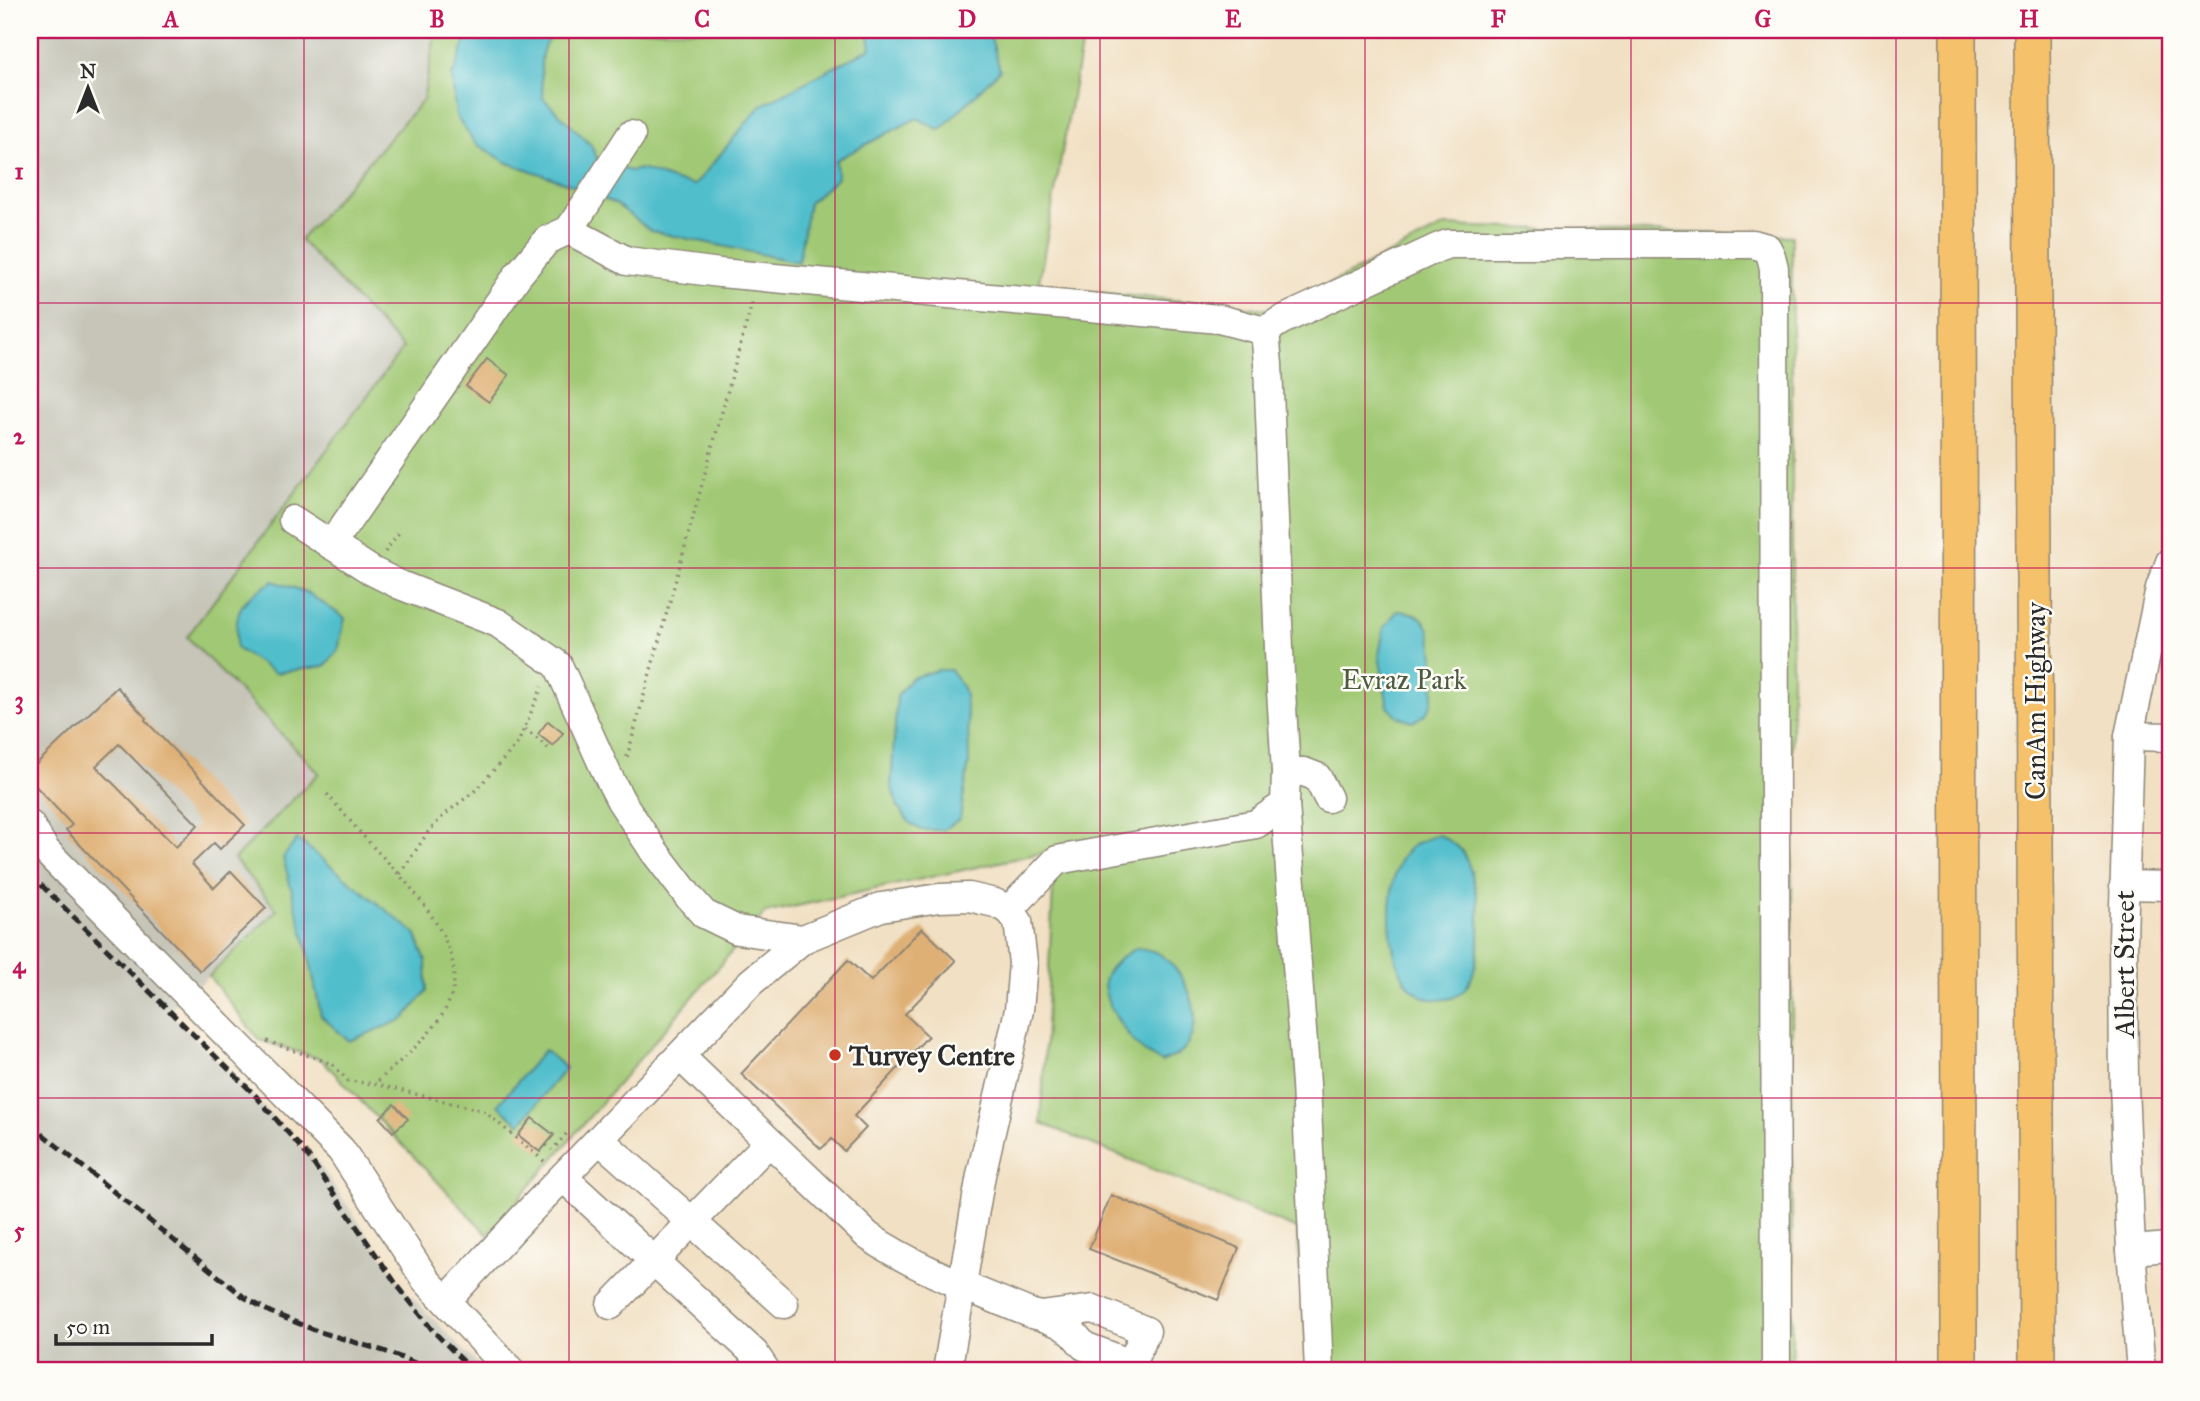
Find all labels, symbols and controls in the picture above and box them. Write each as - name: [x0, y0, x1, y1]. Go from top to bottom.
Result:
- text: A: [161, 5, 179, 33]
- text: B: [429, 5, 445, 33]
- text: C: [694, 5, 710, 33]
- text: D: [958, 5, 976, 33]
- text: E: [1225, 5, 1242, 33]
- text: F: [1490, 5, 1506, 33]
- text: G: [1755, 5, 1772, 33]
- text: H: [2019, 5, 2039, 33]
- north arrow: [52, 52, 122, 122]
- text: N: [80, 60, 96, 83]
- text: 1: [14, 157, 24, 185]
- text: 2: [13, 422, 25, 450]
- street label: CanAm Highway: [2018, 601, 2053, 800]
- park label: Evraz Park: [1342, 662, 1466, 697]
- text: 3: [14, 686, 24, 715]
- street label: Albert Street: [2107, 890, 2142, 1039]
- text: 4: [13, 951, 27, 979]
- place label: Turvey Centre: [849, 1038, 1015, 1073]
- marker: Turvey Centre: [827, 1047, 843, 1063]
- text: 5: [14, 1216, 25, 1244]
- scale bar: [56, 1303, 212, 1347]
- text: 50 m: [66, 1314, 111, 1340]

